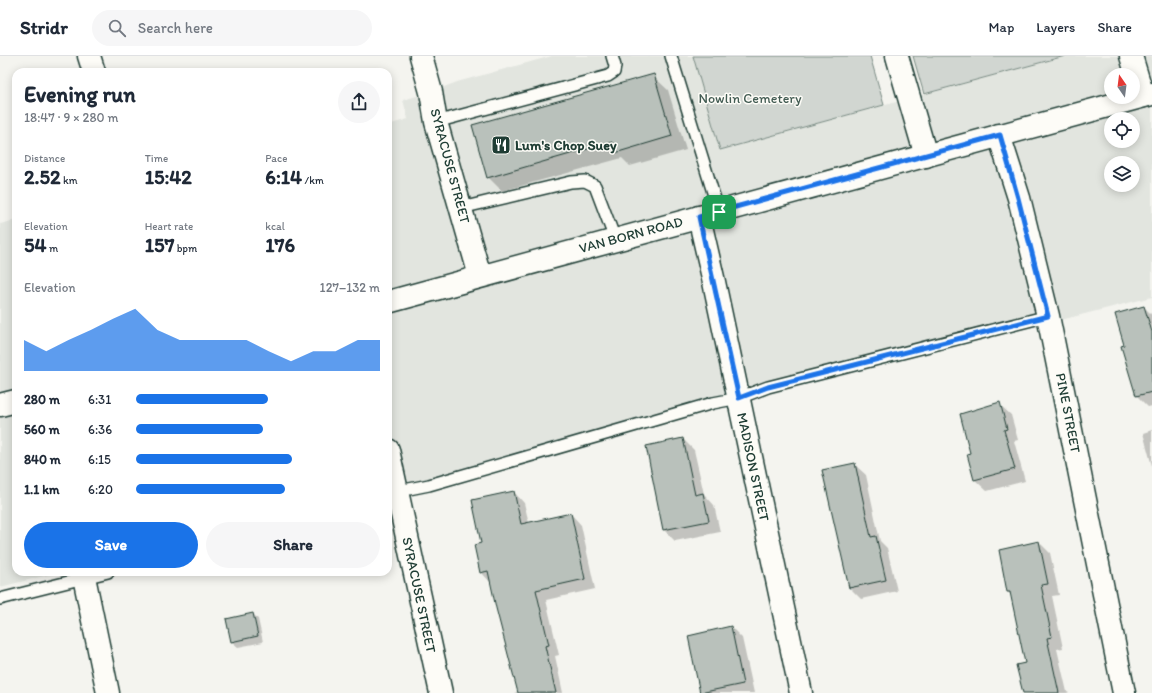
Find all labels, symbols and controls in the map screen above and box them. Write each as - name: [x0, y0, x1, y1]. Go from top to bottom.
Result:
- search box: [92, 10, 372, 46]
- text: Stridr: [20, 16, 68, 39]
- icon: search: [106, 17, 128, 39]
- text: Search here: [138, 19, 213, 37]
- text: Map: [989, 19, 1014, 36]
- text: Layers: [1036, 19, 1075, 36]
- text: Share: [1097, 19, 1132, 36]
- north arrow: [1104, 68, 1140, 104]
- map controls: [1104, 68, 1140, 192]
- text: Evening run: [24, 81, 136, 108]
- button: share: [338, 81, 380, 123]
- park label: Nowlin Cemetery: [699, 90, 802, 107]
- street label: SYRACUSE STREET: [426, 107, 474, 225]
- text: 18:47 · 9 × 280 m: [24, 110, 118, 125]
- button: locate: [1104, 112, 1140, 148]
- restaurant icon: Lum's Chop Suey: [490, 134, 512, 156]
- place label: Lum's Chop Suey: [515, 137, 617, 154]
- text: Distance: [24, 152, 65, 165]
- text: Time: [145, 152, 168, 165]
- text: Pace: [265, 152, 287, 165]
- button: layers: [1104, 156, 1140, 192]
- text: 2.52: [24, 165, 60, 189]
- text: 15:42: [145, 165, 192, 189]
- text: 6:14: [265, 165, 302, 189]
- text: km: [60, 174, 78, 187]
- text: /km: [302, 174, 324, 187]
- pin: [702, 195, 736, 229]
- icon: arrive: [708, 201, 730, 223]
- street label: VAN BORN ROAD: [577, 213, 685, 257]
- text: Elevation: [24, 220, 68, 233]
- text: Heart rate: [145, 220, 193, 233]
- text: kcal: [265, 220, 285, 233]
- text: 54: [24, 233, 47, 257]
- text: 157: [145, 233, 174, 257]
- text: 176: [265, 233, 295, 257]
- text: m: [47, 242, 58, 255]
- text: bpm: [174, 242, 197, 255]
- text: Elevation: [24, 280, 76, 295]
- text: 127–132 m: [320, 280, 380, 295]
- street label: PINE STREET: [1052, 371, 1084, 455]
- text: 280 m: [24, 392, 60, 407]
- text: 6:31: [88, 392, 111, 407]
- street label: MADISON STREET: [733, 411, 773, 523]
- text: 560 m: [24, 422, 60, 437]
- text: 6:36: [88, 422, 112, 437]
- text: 840 m: [24, 452, 61, 467]
- text: 6:15: [88, 452, 111, 467]
- text: 1.1 km: [24, 482, 59, 497]
- text: 6:20: [88, 482, 113, 497]
- button: Save: [24, 522, 198, 568]
- button: Share: [206, 522, 380, 568]
- street label: SYRACUSE STREET: [398, 535, 440, 655]

